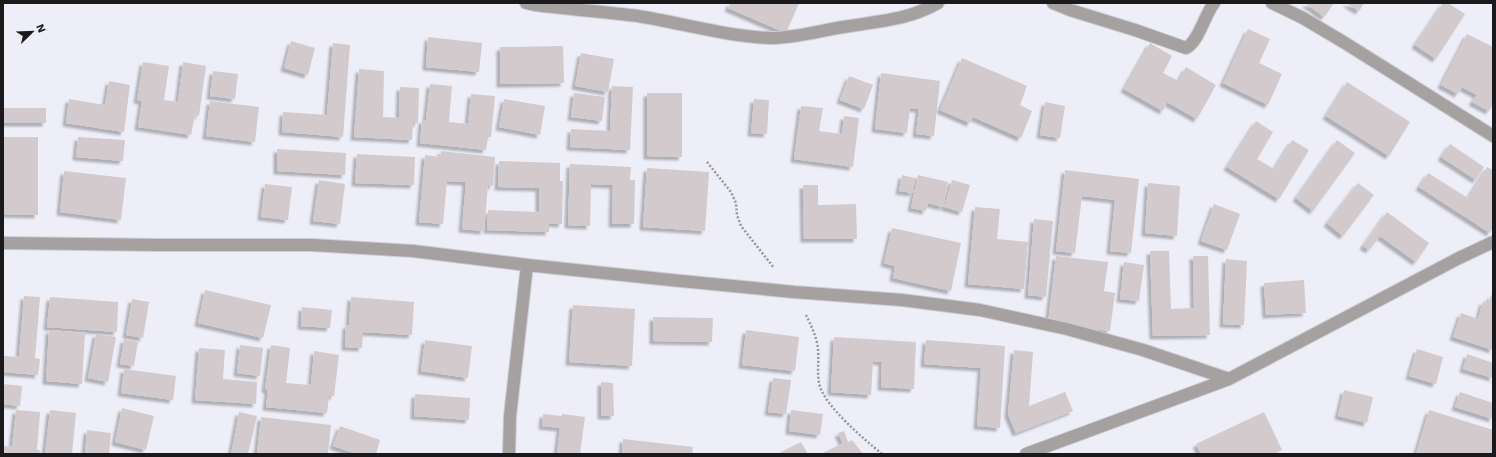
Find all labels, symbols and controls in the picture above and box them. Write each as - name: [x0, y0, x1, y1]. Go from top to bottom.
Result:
- north arrow: [12, 12, 52, 52]
- text: N: [33, 22, 48, 35]

